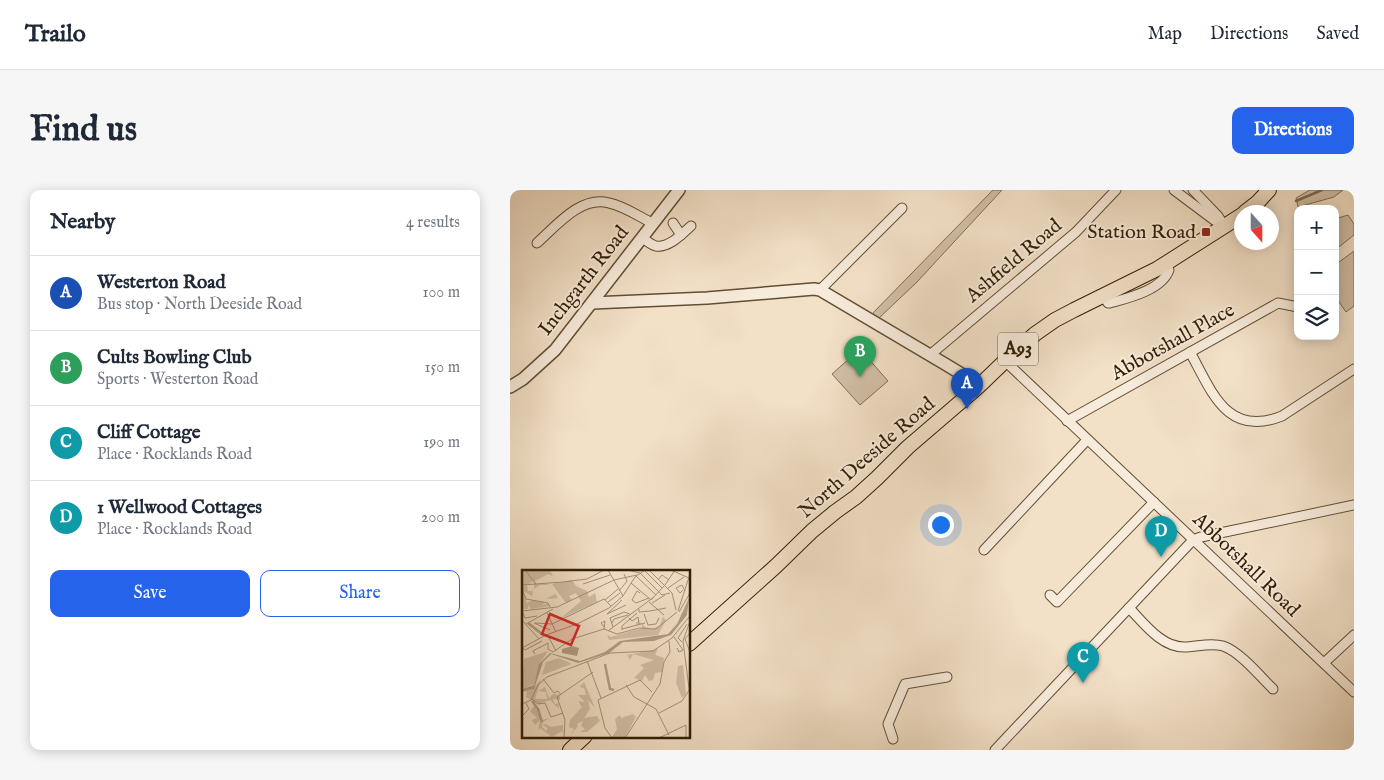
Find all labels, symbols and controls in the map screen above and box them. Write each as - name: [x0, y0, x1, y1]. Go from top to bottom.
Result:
- text: Trailo: [25, 19, 86, 50]
- text: Map: [1148, 23, 1182, 46]
- text: Directions: [1210, 23, 1288, 46]
- text: Saved: [1316, 23, 1359, 46]
- button: Directions: [1232, 107, 1354, 154]
- text: Find us: [30, 108, 137, 153]
- north arrow: [1234, 205, 1279, 250]
- map controls: [1294, 205, 1339, 340]
- button: +: [1294, 205, 1339, 250]
- text: Nearby: [50, 209, 115, 236]
- text: 4 results: [406, 213, 460, 233]
- street label: Ashfield Road: [960, 213, 1067, 309]
- place label: Station Road: [1087, 220, 1196, 245]
- street label: Inchgarth Road: [533, 221, 635, 341]
- marker: Station Road: [1200, 226, 1212, 238]
- button: −: [1294, 250, 1339, 295]
- text: Westerton Road: [97, 271, 226, 295]
- text: A: [61, 283, 71, 303]
- text: 100 m: [423, 283, 460, 303]
- text: Bus stop · North Deeside Road: [97, 295, 302, 315]
- button: layers: [1294, 295, 1339, 340]
- street label: Abbotshall Place: [1106, 298, 1239, 387]
- road number: A93: [998, 332, 1038, 366]
- pin: B: [844, 336, 876, 377]
- text: Cults Bowling Club: [97, 346, 252, 370]
- text: B: [61, 358, 71, 378]
- text: 150 m: [425, 358, 460, 378]
- pin: A: [951, 368, 983, 409]
- text: Sports · Westerton Road: [97, 370, 258, 390]
- street label: North Deeside Road: [794, 392, 941, 524]
- text: Cliff Cottage: [97, 421, 200, 445]
- text: C: [60, 433, 72, 453]
- text: 190 m: [423, 433, 460, 453]
- text: Place · Rocklands Road: [97, 445, 252, 465]
- text: 1 Wellwood Cottages: [97, 496, 262, 520]
- street label: Abbotshall Road: [1186, 507, 1305, 623]
- text: D: [60, 508, 72, 528]
- text: 200 m: [421, 508, 460, 528]
- your location: [928, 512, 954, 538]
- pin: D: [1145, 516, 1177, 557]
- text: Place · Rocklands Road: [97, 520, 252, 540]
- button: Save: [50, 570, 250, 617]
- button: Share: [260, 570, 460, 617]
- inset map: [522, 570, 690, 738]
- pin: C: [1067, 642, 1099, 683]

